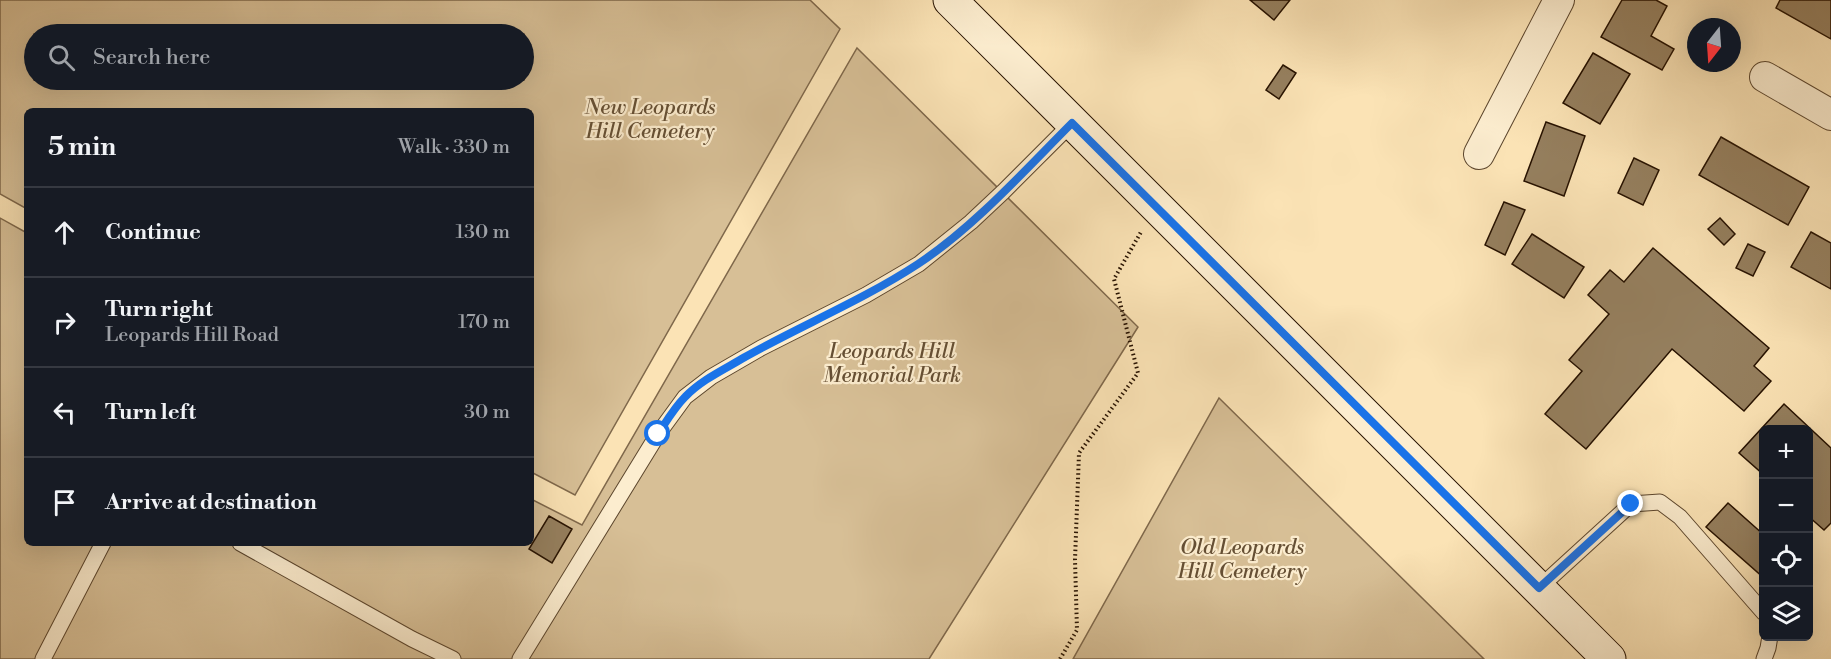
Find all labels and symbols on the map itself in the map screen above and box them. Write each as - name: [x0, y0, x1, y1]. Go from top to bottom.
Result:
- north arrow: [1687, 18, 1741, 72]
- park label: New Leopards Hill Cemetery: [583, 95, 716, 145]
- park label: Leopards Hill Memorial Park: [823, 339, 961, 389]
- route start: [644, 420, 670, 446]
- route end: [1617, 490, 1643, 516]
- park label: Old Leopards Hill Cemetery: [1176, 535, 1307, 585]

